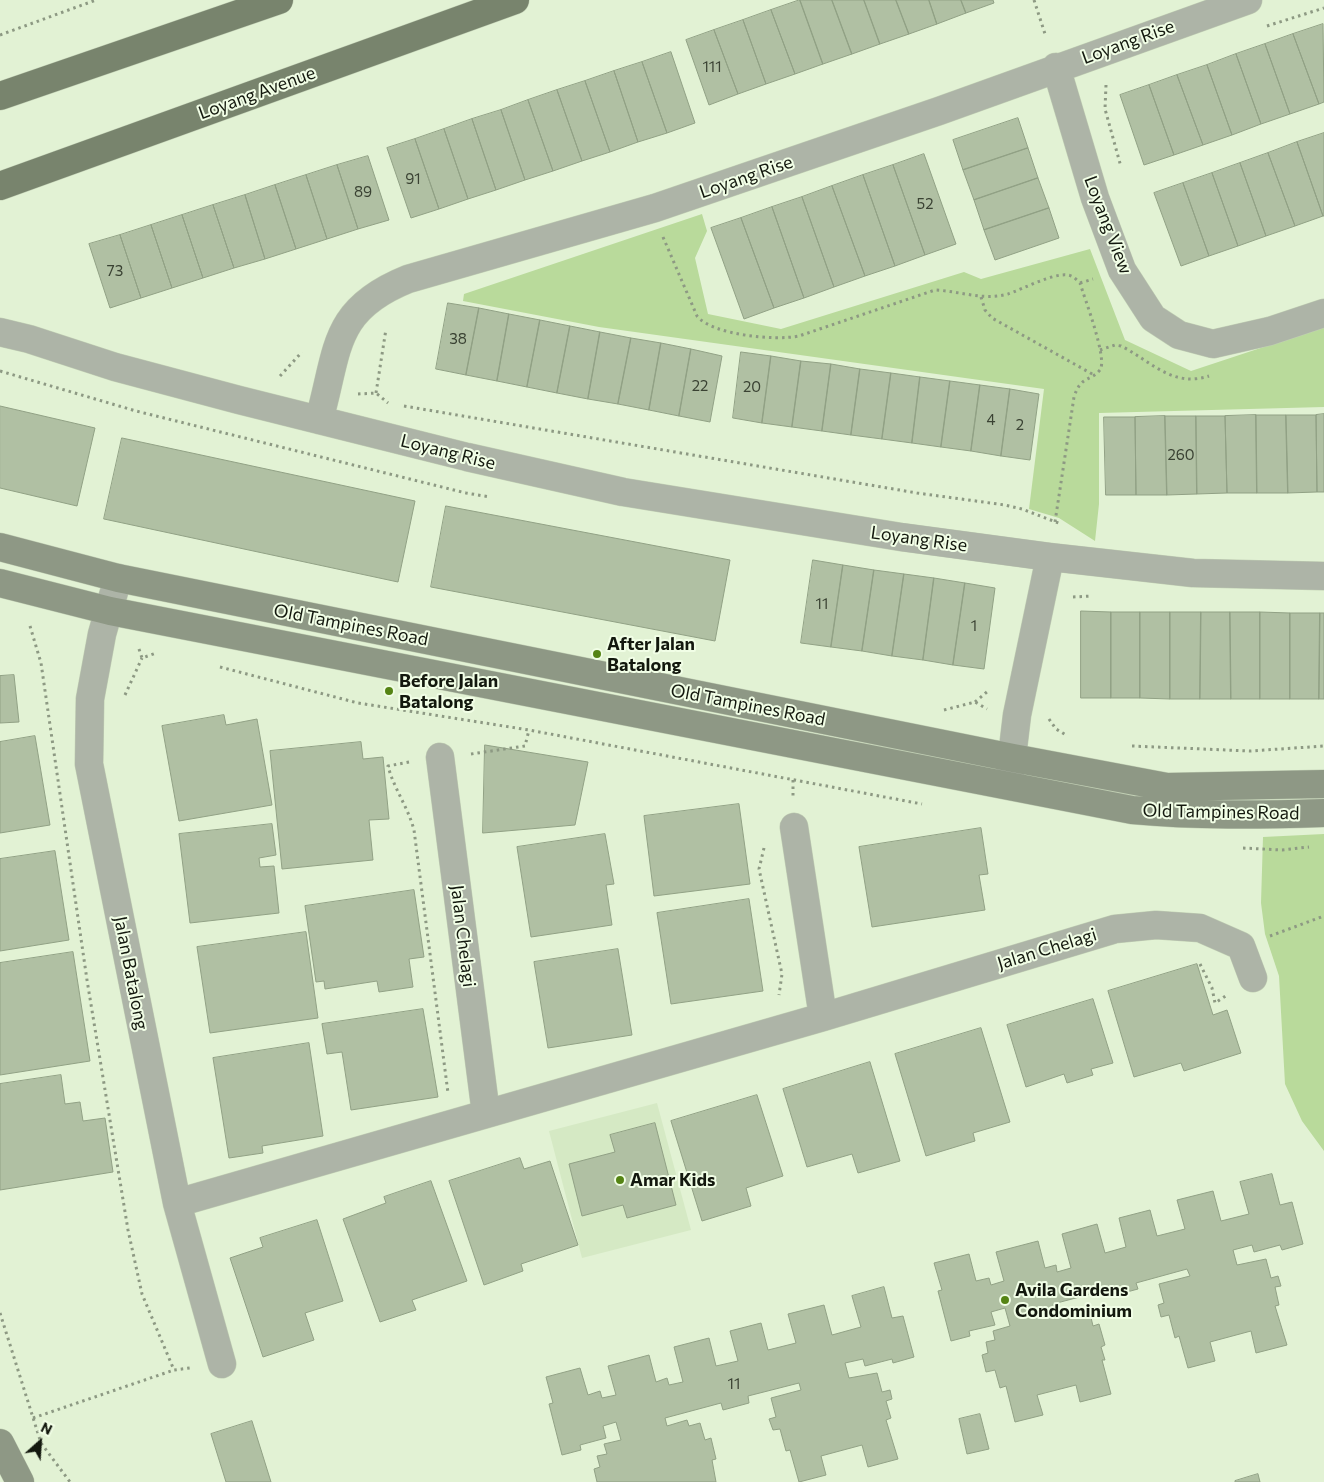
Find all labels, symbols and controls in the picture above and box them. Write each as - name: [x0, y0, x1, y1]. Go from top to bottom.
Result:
- street label: Loyang Rise: [1079, 15, 1177, 69]
- house number: 111: [702, 58, 722, 76]
- street label: Loyang Avenue: [196, 62, 318, 124]
- street label: Loyang Rise: [697, 151, 795, 203]
- house number: 91: [405, 170, 421, 188]
- street label: Loyang View: [1079, 173, 1137, 277]
- house number: 89: [354, 183, 372, 201]
- house number: 52: [917, 195, 933, 213]
- house number: 73: [107, 262, 123, 280]
- house number: 38: [449, 330, 467, 348]
- house number: 22: [692, 377, 708, 395]
- house number: 20: [743, 378, 761, 396]
- house number: 4: [987, 411, 995, 429]
- house number: 2: [1016, 416, 1024, 434]
- street label: Loyang Rise: [398, 430, 498, 474]
- house number: 260: [1167, 446, 1195, 464]
- street label: Loyang Rise: [869, 522, 969, 556]
- house number: 11: [816, 595, 828, 613]
- street label: Old Tampines Road: [272, 599, 430, 651]
- house number: 1: [971, 617, 977, 635]
- place label: After Jalan Batalong: [607, 633, 695, 676]
- marker: After Jalan Batalong: [591, 648, 603, 660]
- place label: Before Jalan Batalong: [399, 670, 498, 712]
- street label: Old Tampines Road: [669, 679, 827, 731]
- marker: Before Jalan Batalong: [383, 685, 395, 697]
- street label: Old Tampines Road: [1142, 800, 1300, 824]
- street label: Jalan Chelagi: [446, 884, 480, 988]
- street label: Jalan Batalong: [109, 914, 153, 1032]
- street label: Jalan Chelagi: [995, 924, 1099, 974]
- place label: Amar Kids: [630, 1169, 715, 1191]
- marker: Amar Kids: [614, 1174, 626, 1186]
- place label: Avila Gardens Condominium: [1015, 1279, 1132, 1322]
- marker: Avila Gardens Condominium: [999, 1294, 1011, 1306]
- house number: 11: [728, 1375, 740, 1393]
- north arrow: [15, 1417, 65, 1467]
- text: N: [38, 1418, 55, 1438]

